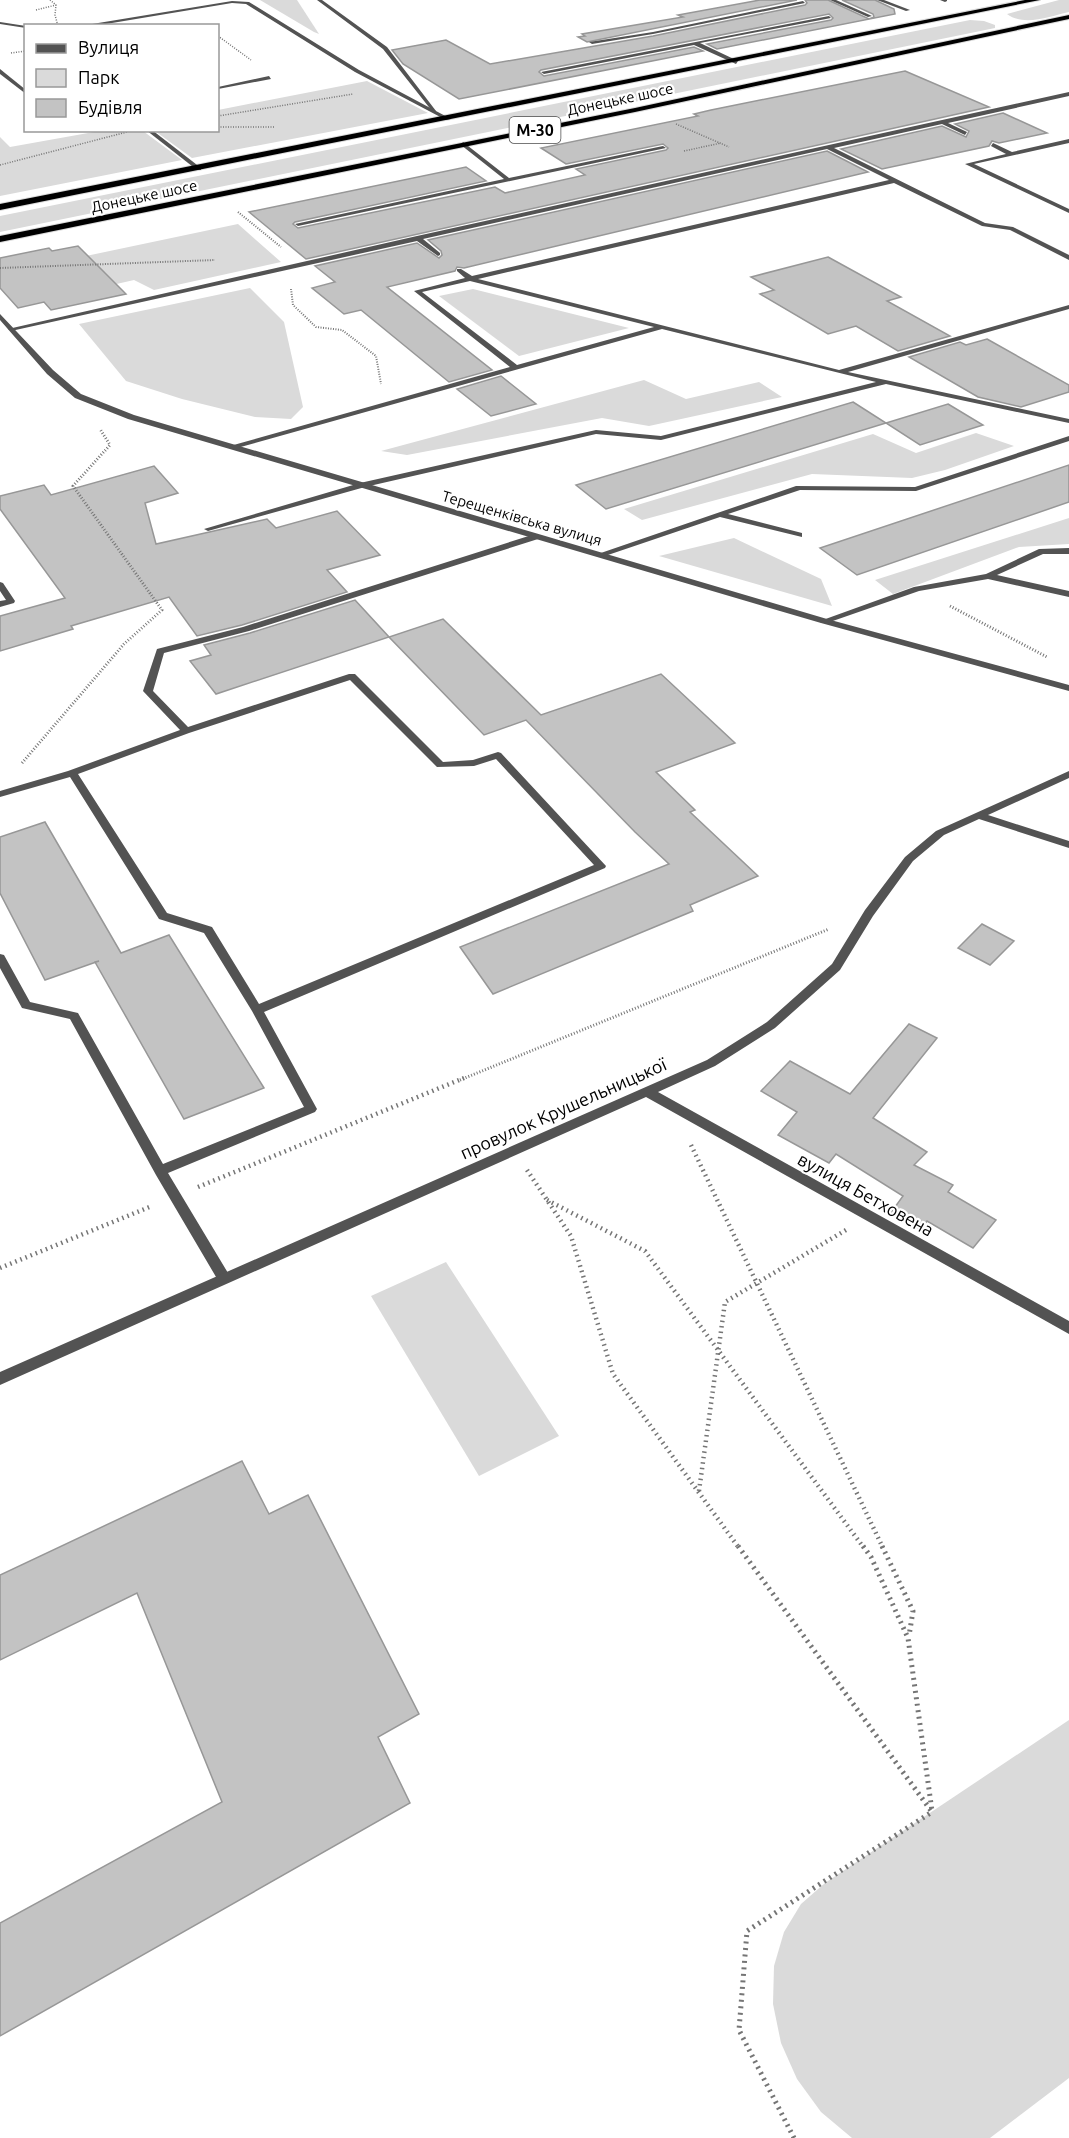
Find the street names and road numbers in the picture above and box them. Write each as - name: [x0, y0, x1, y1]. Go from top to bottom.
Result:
- street label: Донецьке шосе: [565, 79, 675, 119]
- road number: М-30: [510, 117, 560, 143]
- street label: Донецьке шосе: [89, 176, 199, 216]
- street label: Терещенківська вулиця: [440, 487, 604, 549]
- street label: провулок Крушельницької: [457, 1053, 670, 1163]
- street label: вулиця Бетховена: [795, 1148, 937, 1240]

